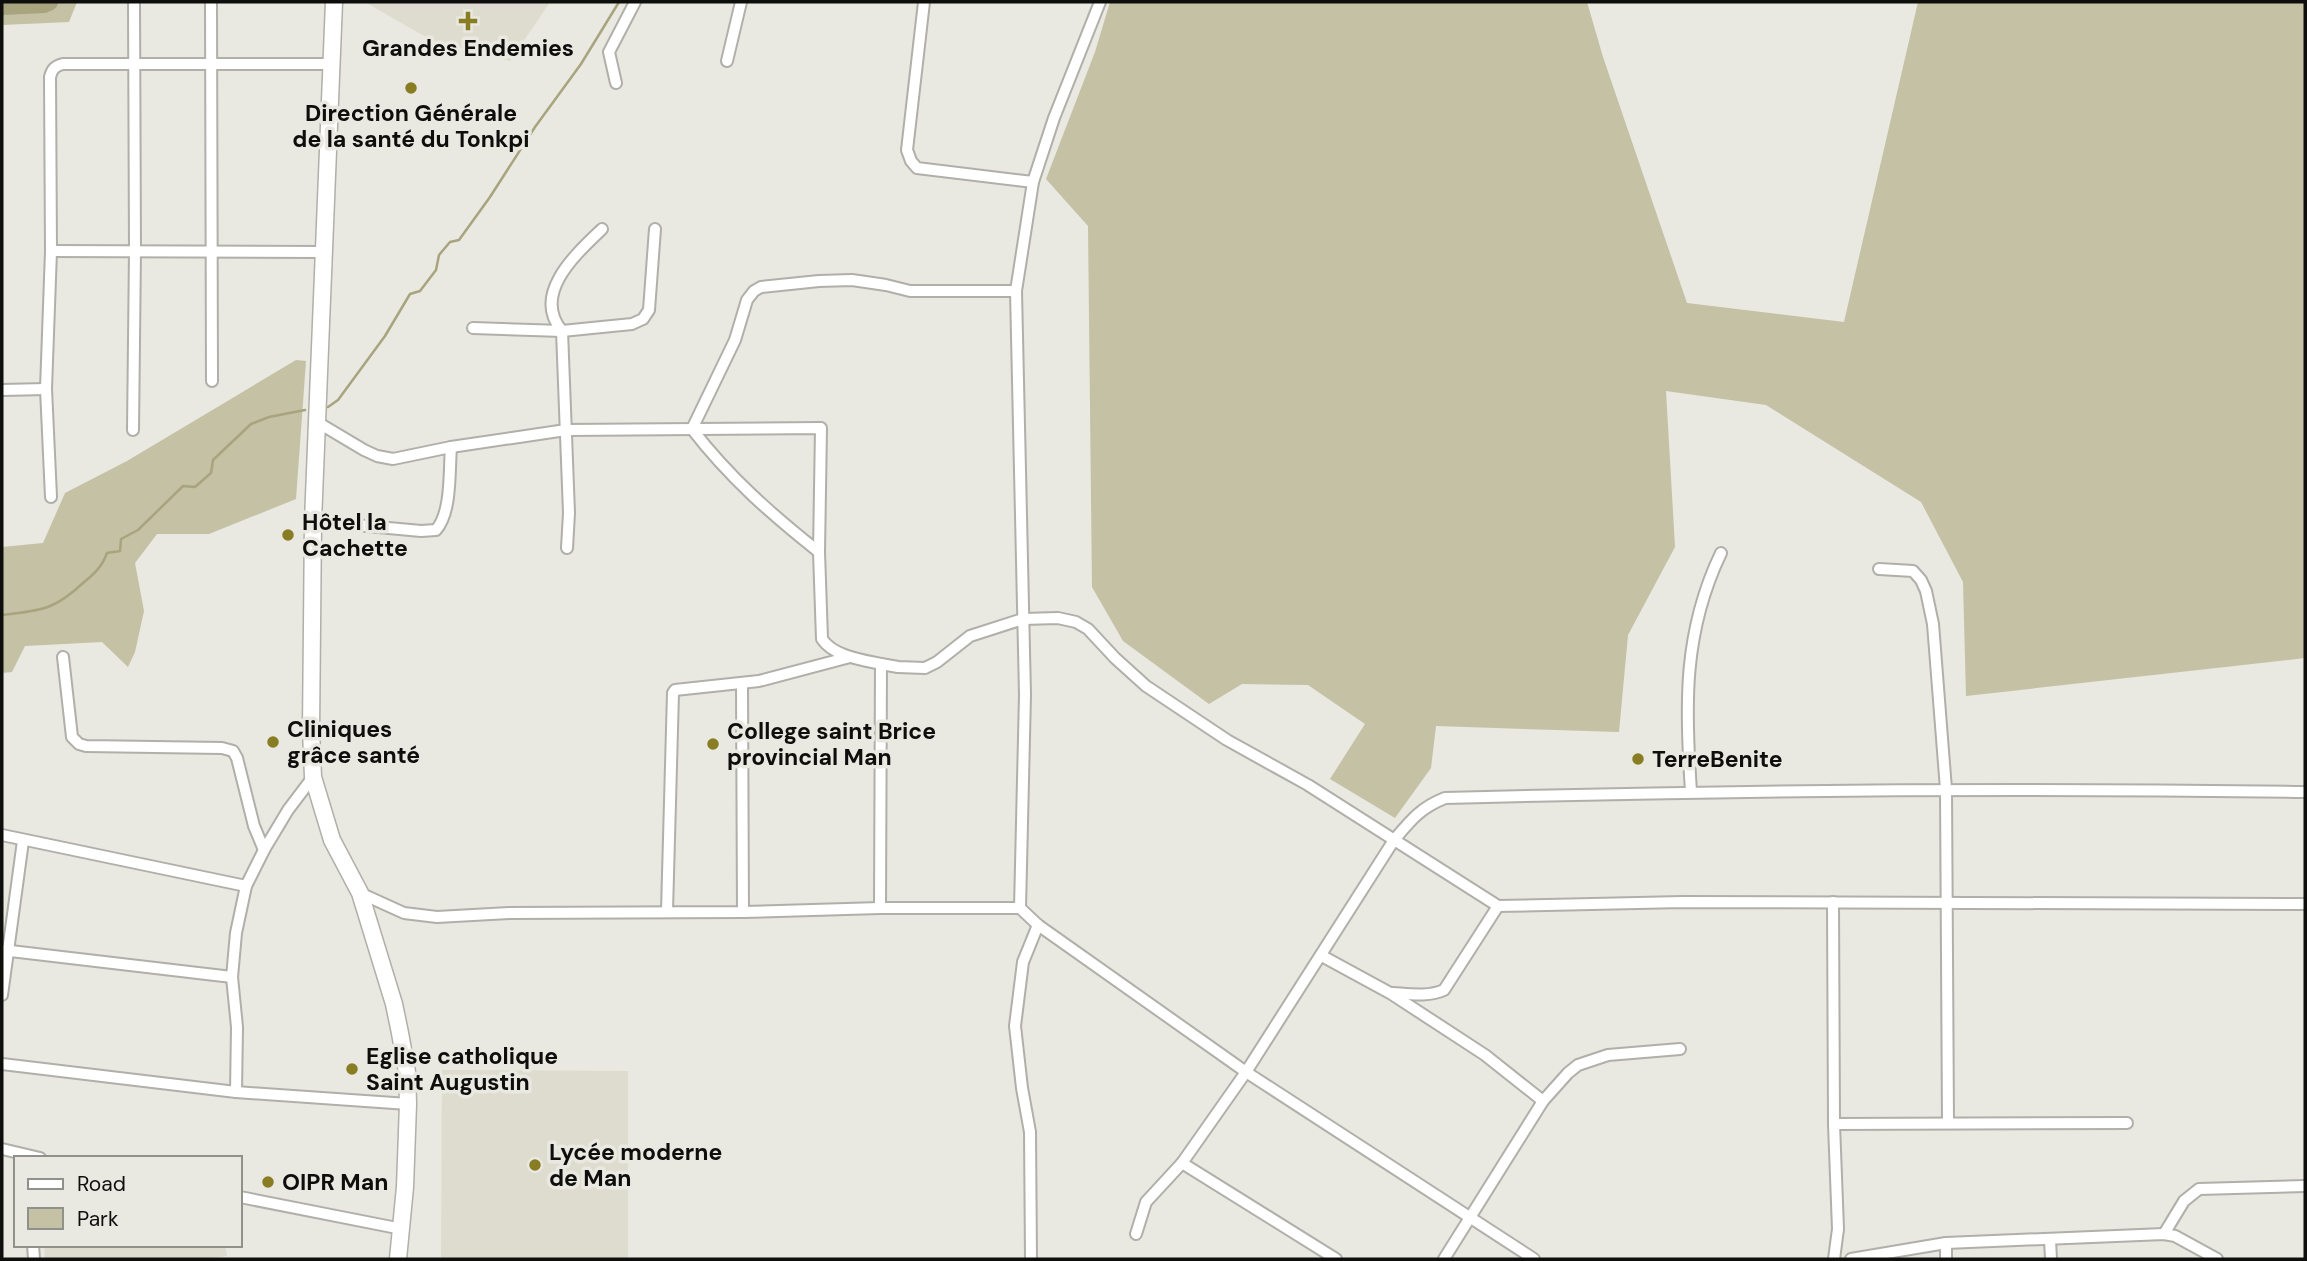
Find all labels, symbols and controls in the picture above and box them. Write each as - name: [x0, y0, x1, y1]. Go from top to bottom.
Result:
- marker: Grandes Endemies: [458, 11, 478, 31]
- place label: Grandes Endemies: [362, 33, 574, 63]
- marker: Direction Générale de la santé du Tonkpi: [403, 80, 419, 96]
- place label: Direction Générale de la santé du Tonkpi: [292, 98, 530, 154]
- place label: Hôtel la Cachette: [302, 507, 408, 563]
- marker: Hôtel la Cachette: [280, 527, 296, 543]
- place label: Cliniques grâce santé: [287, 714, 420, 770]
- place label: College saint Brice provincial Man: [727, 716, 936, 772]
- marker: Cliniques grâce santé: [265, 734, 281, 750]
- marker: College saint Brice provincial Man: [705, 736, 721, 752]
- place label: TerreBenite: [1652, 744, 1783, 774]
- marker: TerreBenite: [1630, 751, 1646, 767]
- place label: Eglise catholique Saint Augustin: [366, 1041, 558, 1097]
- marker: Eglise catholique Saint Augustin: [344, 1061, 360, 1077]
- place label: Lycée moderne de Man: [549, 1137, 722, 1193]
- legend: [14, 1156, 242, 1247]
- marker: Lycée moderne de Man: [527, 1157, 543, 1173]
- place label: OIPR Man: [282, 1167, 388, 1197]
- text: Road: [77, 1170, 126, 1198]
- marker: OIPR Man: [260, 1174, 276, 1190]
- text: Park: [77, 1205, 119, 1233]

